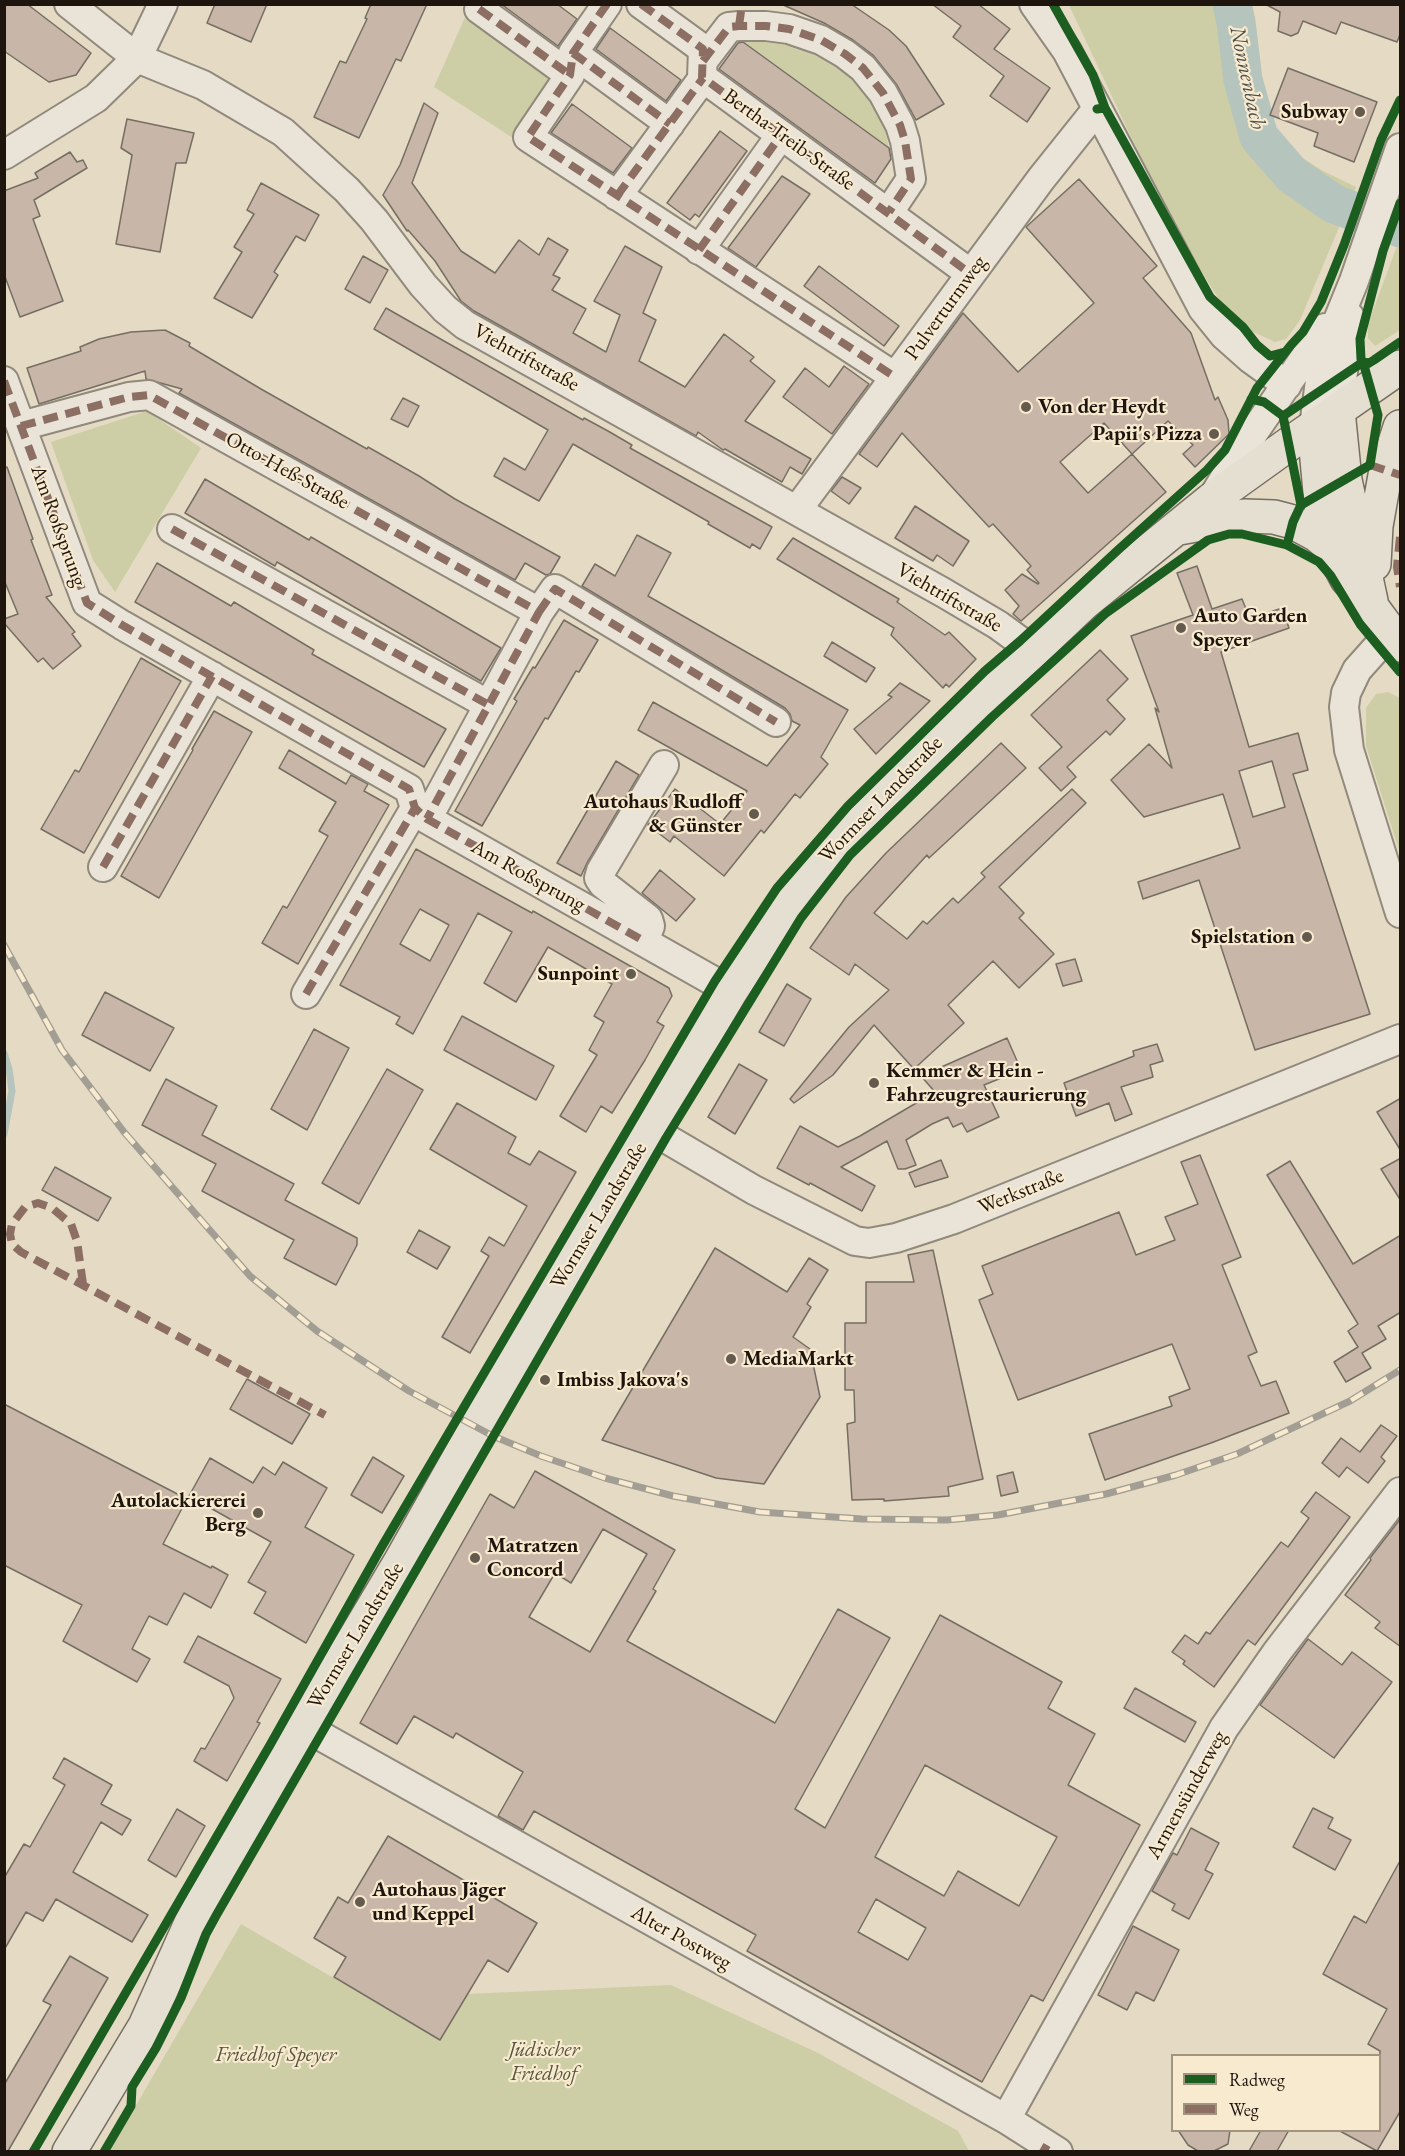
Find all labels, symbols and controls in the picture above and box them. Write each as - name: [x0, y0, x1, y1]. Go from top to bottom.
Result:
- water label: Nonnenbach: [1223, 24, 1271, 132]
- street label: Bertha-Treib-Straße: [718, 84, 860, 196]
- place label: Subway: [1281, 99, 1348, 125]
- marker: Subway: [1353, 105, 1367, 119]
- street label: Pulverturmweg: [900, 251, 992, 365]
- street label: Viehtriftstraße: [469, 319, 583, 397]
- place label: Von der Heydt: [1038, 394, 1166, 420]
- marker: Von der Heydt: [1019, 400, 1033, 414]
- place label: Papii's Pizza: [1093, 421, 1202, 447]
- street label: Otto-Heß-Straße: [221, 427, 353, 515]
- marker: Papii's Pizza: [1207, 427, 1221, 441]
- street label: Am Roßsprung: [24, 462, 92, 590]
- street label: Viehtriftstraße: [892, 558, 1006, 638]
- place label: Auto Garden Speyer: [1193, 603, 1307, 653]
- marker: Auto Garden Speyer: [1174, 621, 1188, 635]
- street label: Wormser Landstraße: [814, 731, 948, 869]
- place label: Autohaus Rudloff & Günster: [583, 789, 742, 839]
- marker: Autohaus Rudloff & Günster: [747, 807, 761, 821]
- street label: Am Roßsprung: [466, 834, 590, 918]
- place label: Spielstation: [1191, 924, 1295, 950]
- marker: Spielstation: [1300, 930, 1314, 944]
- place label: Sunpoint: [537, 961, 619, 987]
- marker: Sunpoint: [624, 967, 638, 981]
- place label: Kemmer & Hein - Fahrzeugrestaurierung: [886, 1058, 1086, 1108]
- marker: Kemmer & Hein - Fahrzeugrestaurierung: [867, 1076, 881, 1090]
- street label: Wormser Landstraße: [545, 1138, 653, 1294]
- street label: Werkstraße: [975, 1164, 1067, 1220]
- place label: MediaMarkt: [743, 1346, 854, 1372]
- marker: MediaMarkt: [724, 1352, 738, 1366]
- place label: Imbiss Jakova's: [557, 1367, 688, 1393]
- marker: Imbiss Jakova's: [538, 1373, 552, 1387]
- place label: Autolackiererei Berg: [111, 1488, 246, 1538]
- marker: Autolackiererei Berg: [251, 1506, 265, 1520]
- place label: Matratzen Concord: [487, 1533, 578, 1583]
- marker: Matratzen Concord: [468, 1551, 482, 1565]
- street label: Wormser Landstraße: [302, 1558, 410, 1714]
- street label: Armensünderweg: [1141, 1726, 1233, 1864]
- place label: Autohaus Jäger und Keppel: [372, 1877, 506, 1927]
- marker: Autohaus Jäger und Keppel: [353, 1895, 367, 1909]
- street label: Alter Postweg: [626, 1900, 736, 1976]
- park label: Jüdischer Friedhof: [509, 2037, 579, 2087]
- park label: Friedhof Speyer: [215, 2042, 337, 2068]
- legend: [1171, 2054, 1381, 2132]
- text: Radweg: [1229, 2068, 1285, 2091]
- text: Weg: [1229, 2098, 1259, 2121]

